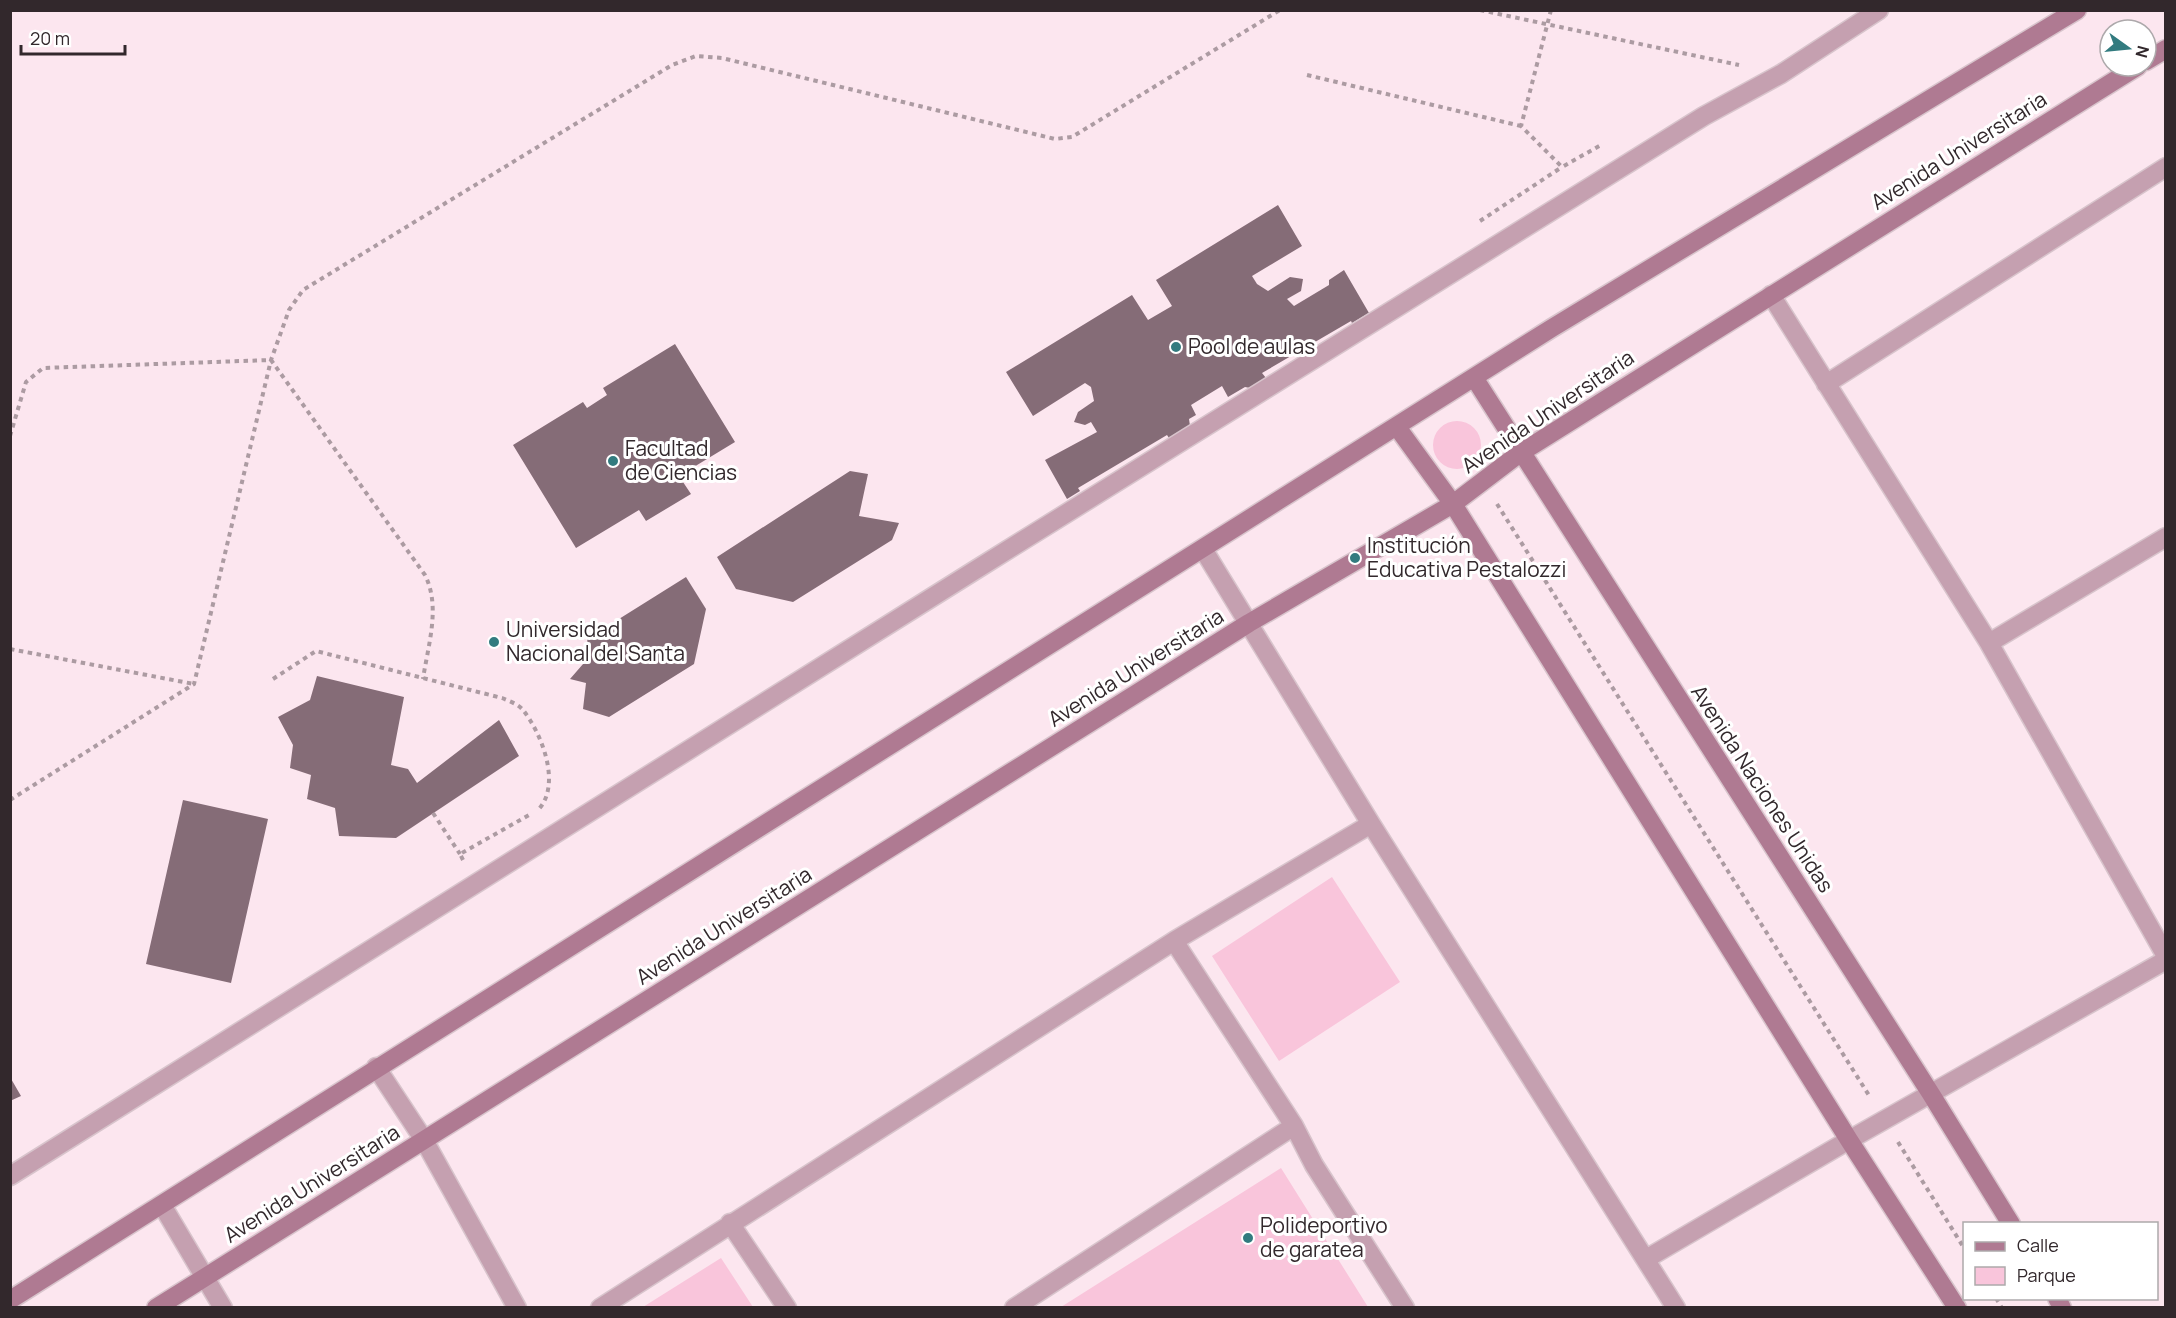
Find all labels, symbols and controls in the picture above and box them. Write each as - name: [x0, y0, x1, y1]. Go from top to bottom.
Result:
- scale bar: [21, 18, 124, 56]
- north arrow: [2098, 18, 2158, 78]
- text: 20 m: [30, 26, 70, 50]
- text: N: [2130, 43, 2155, 60]
- street label: Avenida Universitaria: [1865, 85, 2052, 216]
- place label: Pool de aulas: [1188, 332, 1315, 360]
- marker: Pool de aulas: [1169, 340, 1183, 354]
- street label: Avenida Universitaria: [1456, 343, 1639, 479]
- place label: Facultad de Ciencias: [625, 434, 737, 486]
- marker: Facultad de Ciencias: [606, 454, 620, 468]
- place label: Institución Educativa Pestalozzi: [1367, 531, 1566, 583]
- marker: Institución Educativa Pestalozzi: [1348, 551, 1362, 565]
- street label: Avenida Universitaria: [1042, 602, 1229, 733]
- place label: Universidad Nacional del Santa: [506, 615, 685, 667]
- marker: Universidad Nacional del Santa: [487, 635, 501, 649]
- street label: Avenida Naciones Unidas: [1685, 679, 1841, 898]
- street label: Avenida Universitaria: [630, 860, 817, 991]
- street label: Avenida Universitaria: [218, 1118, 405, 1249]
- place label: Polideportivo de garatea: [1260, 1211, 1388, 1263]
- legend: [1963, 1222, 2158, 1300]
- marker: Polideportivo de garatea: [1241, 1231, 1255, 1245]
- text: Calle: [2017, 1233, 2059, 1257]
- text: Parque: [2017, 1263, 2076, 1287]

